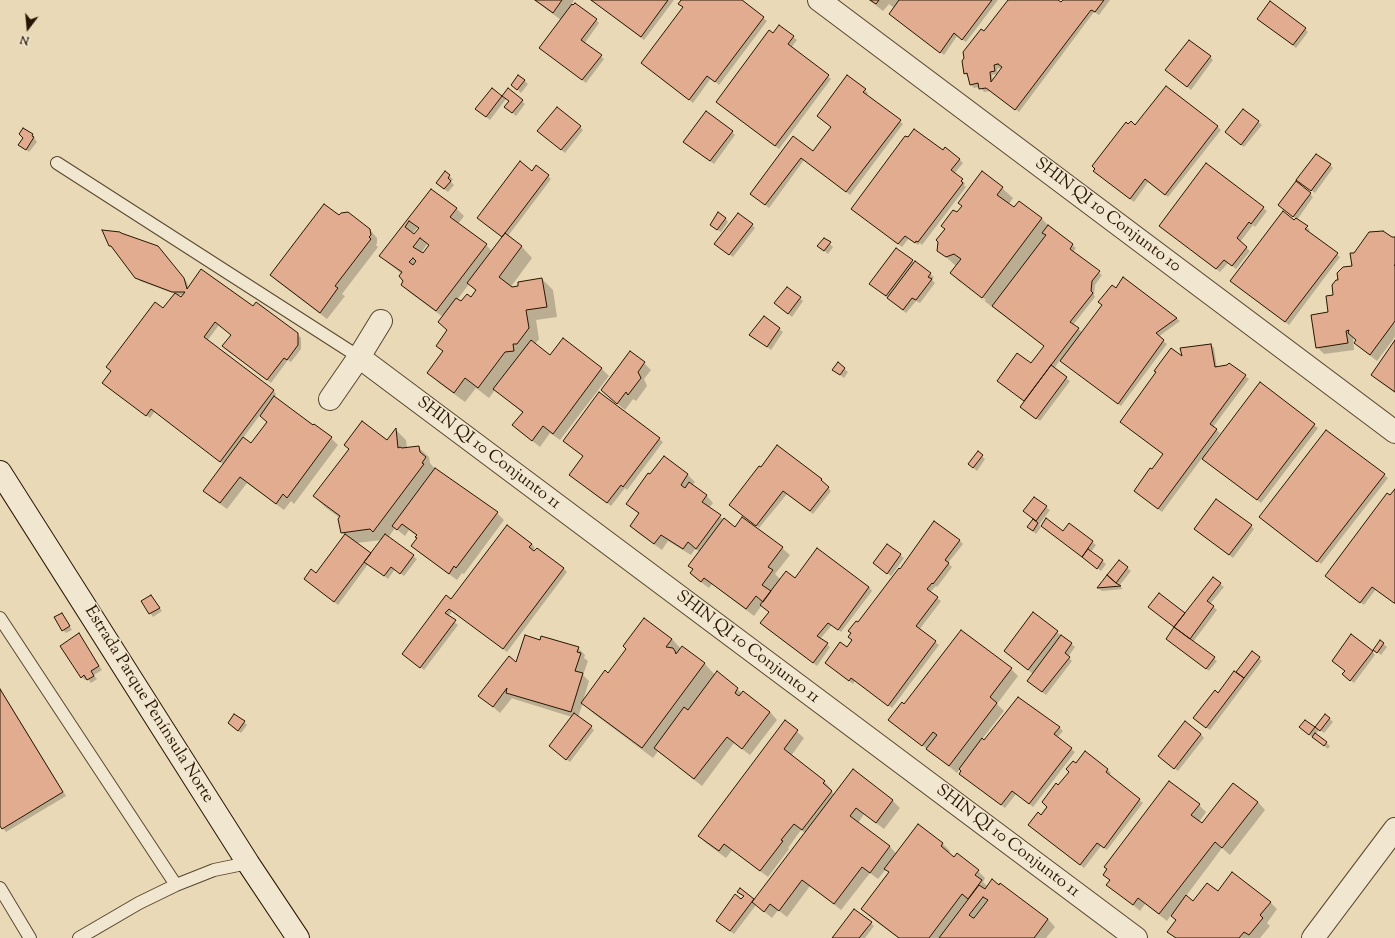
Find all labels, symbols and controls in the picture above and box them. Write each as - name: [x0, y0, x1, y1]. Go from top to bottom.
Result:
- north arrow: [8, 8, 48, 48]
- text: N: [18, 31, 31, 48]
- street label: SHIN QI 10 Conjunto 10: [1030, 154, 1184, 278]
- street label: SHIN QI 10 Conjunto 11: [412, 393, 564, 515]
- street label: SHIN QI 10 Conjunto 11: [671, 587, 823, 709]
- street label: Estrada Parque Península Norte: [79, 603, 217, 807]
- street label: SHIN QI 10 Conjunto 11: [931, 781, 1083, 903]

